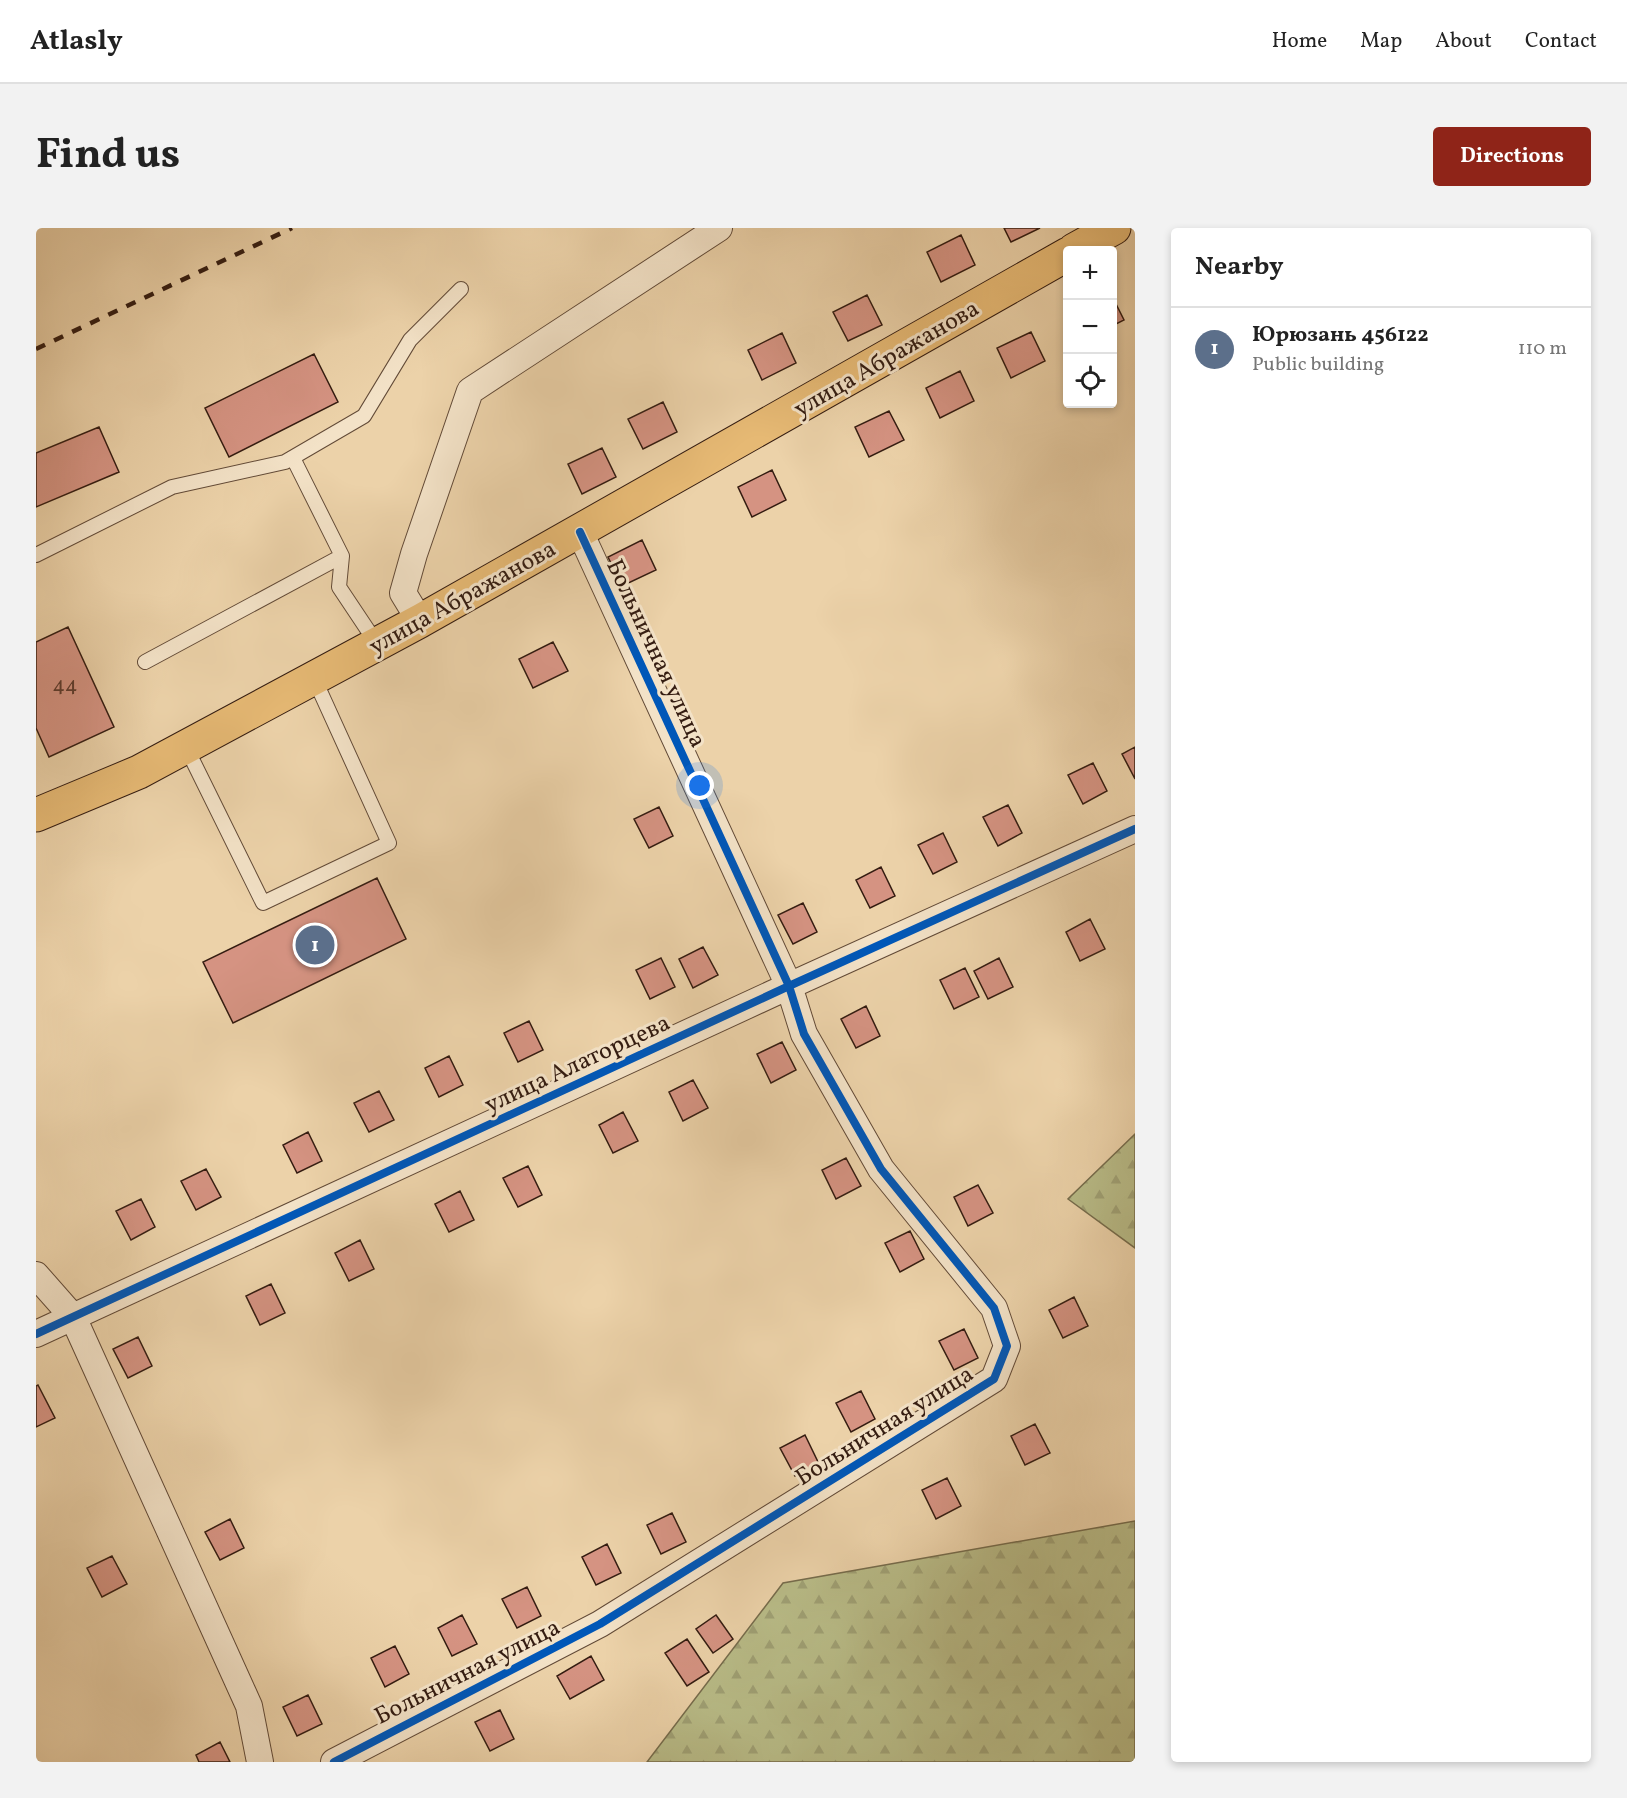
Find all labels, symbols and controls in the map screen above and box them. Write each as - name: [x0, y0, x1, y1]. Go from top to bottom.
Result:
- text: Atlasly: [30, 22, 123, 61]
- text: Home: [1272, 27, 1327, 56]
- text: Map: [1360, 27, 1402, 56]
- text: About: [1435, 27, 1492, 56]
- text: Contact: [1525, 27, 1597, 56]
- text: Find us: [36, 127, 180, 186]
- button: Directions: [1433, 127, 1591, 186]
- map controls: [1063, 246, 1117, 408]
- button: +: [1063, 246, 1117, 300]
- text: Nearby: [1195, 249, 1284, 285]
- street label: улица Абражанова: [788, 293, 986, 427]
- button: −: [1063, 300, 1117, 354]
- text: Юрюзань 456122: [1252, 320, 1429, 351]
- text: 1: [1210, 335, 1219, 363]
- text: 110 m: [1518, 335, 1567, 363]
- text: Public building: [1252, 351, 1384, 379]
- button: locate: [1063, 354, 1117, 408]
- street label: улица Абражанова: [363, 533, 563, 664]
- street label: Больничная улица: [597, 554, 714, 754]
- house number: 44: [52, 671, 78, 700]
- your location: [685, 771, 714, 800]
- pin: 1: [296, 922, 334, 968]
- street label: улица Алаторцева: [479, 1007, 676, 1123]
- street label: Больничная улица: [789, 1358, 981, 1495]
- street label: Больничная улица: [369, 1611, 567, 1734]

